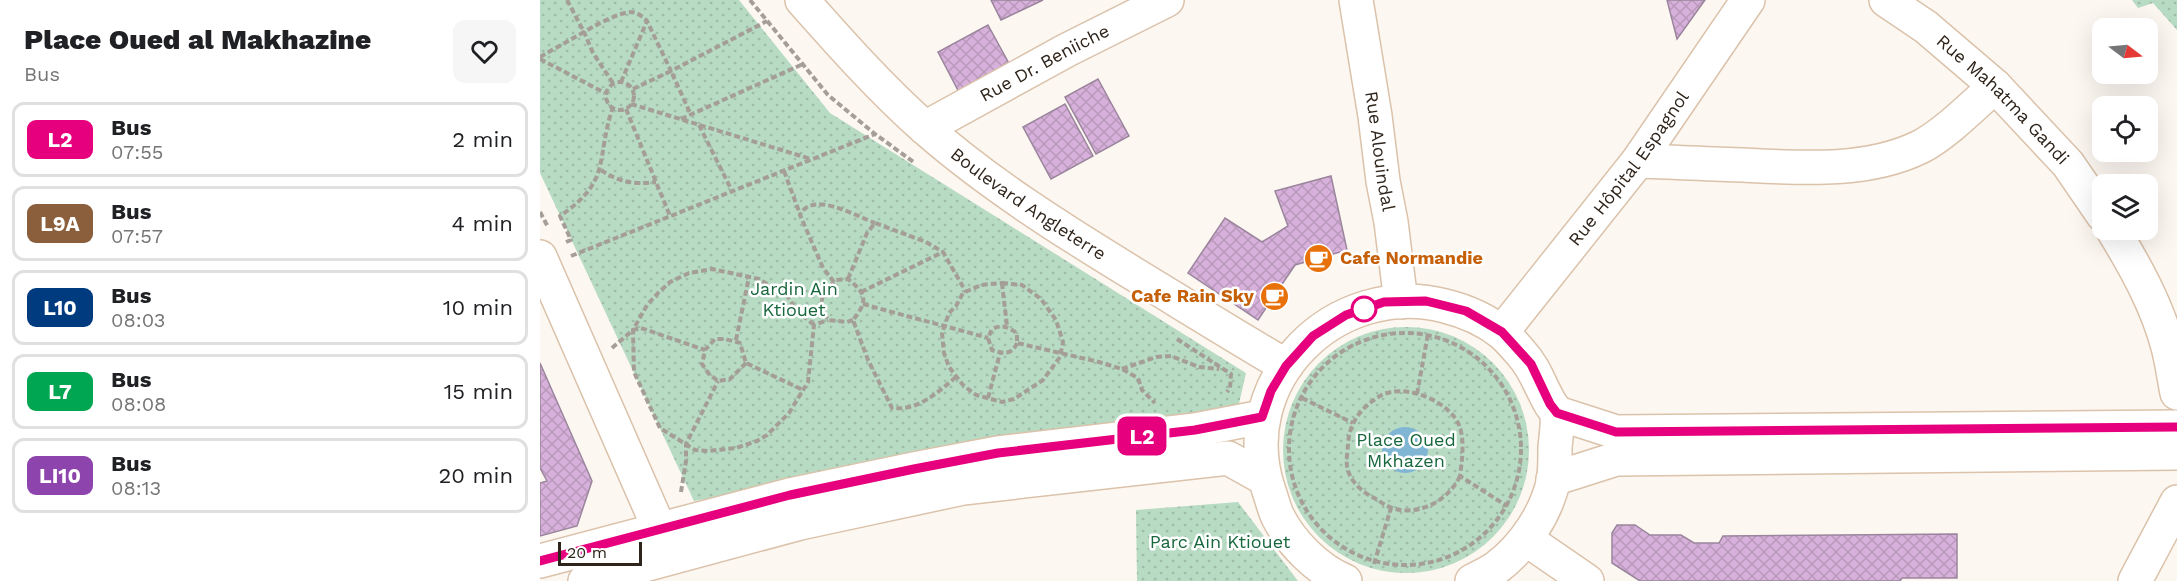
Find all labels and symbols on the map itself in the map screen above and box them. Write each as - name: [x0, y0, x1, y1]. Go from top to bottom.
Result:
- north arrow: [2092, 18, 2158, 84]
- street label: Rue Dr. Beniiche: [976, 20, 1112, 106]
- street label: Rue Mahatma Gandi: [1933, 30, 2074, 168]
- street label: Rue Hôpital Espagnol: [1564, 86, 1693, 250]
- street label: Rue Alouindal: [1361, 90, 1400, 213]
- street label: Boulevard Angleterre: [947, 143, 1110, 264]
- cafe icon: Cafe Normandie: [1303, 242, 1335, 274]
- place label: Cafe Normandie: [1340, 247, 1483, 268]
- park label: Jardin Ain Ktiouet: [750, 278, 838, 320]
- cafe icon: Cafe Rain Sky: [1259, 280, 1291, 312]
- place label: Cafe Rain Sky: [1131, 285, 1255, 306]
- unlabelled marker: [1351, 296, 1377, 322]
- line badge: L2: [1115, 416, 1169, 456]
- park label: Place Oued Mkhazen: [1356, 429, 1456, 471]
- park label: Parc Ain Ktiouet: [1150, 531, 1291, 552]
- scale bar: [558, 539, 642, 566]

